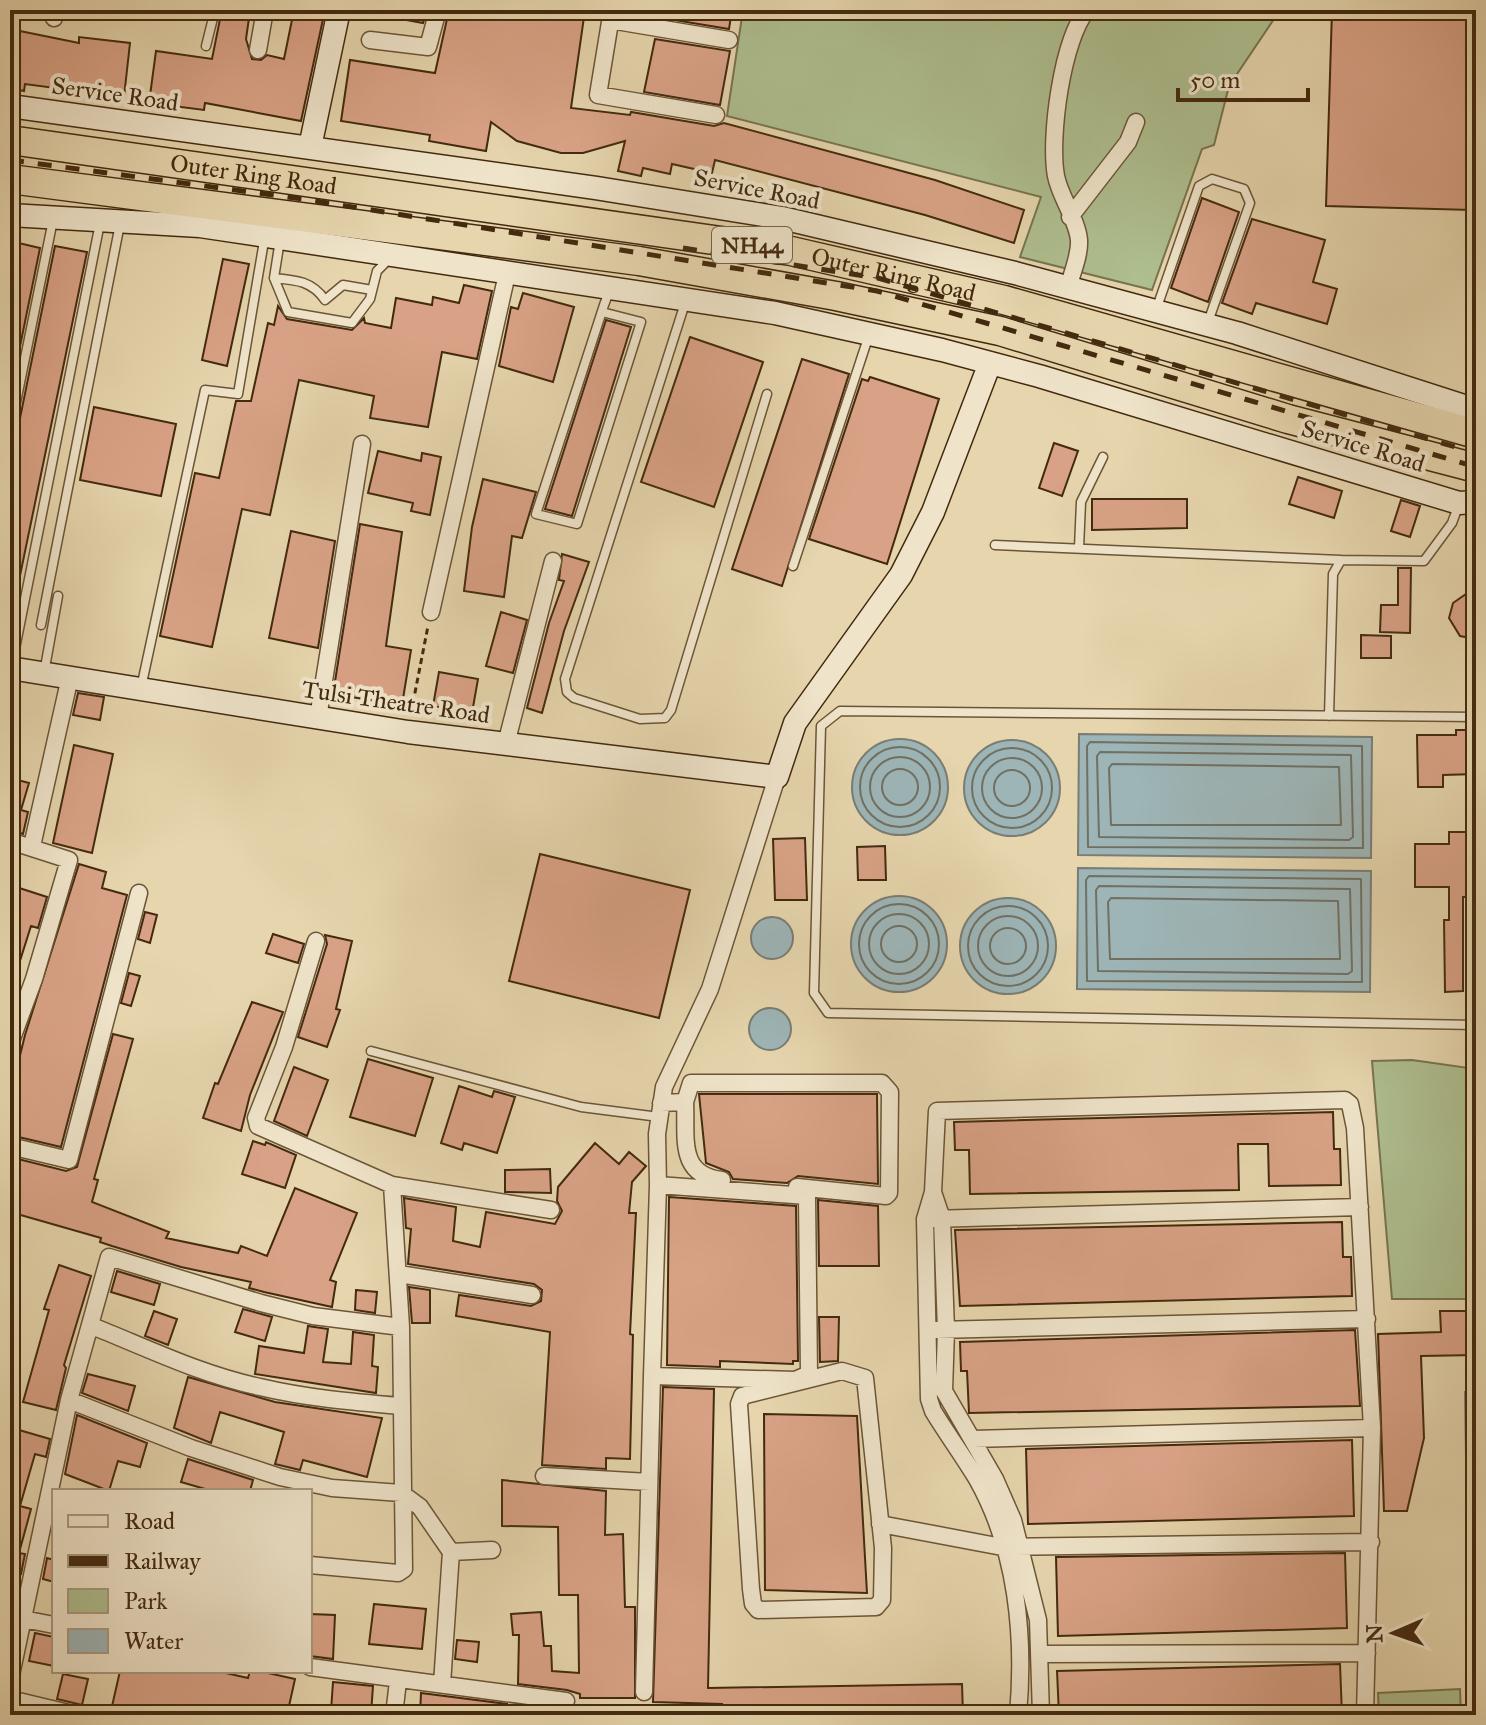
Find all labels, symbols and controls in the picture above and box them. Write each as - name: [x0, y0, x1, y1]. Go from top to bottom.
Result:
- scale bar: [1178, 52, 1308, 102]
- text: 50 m: [1190, 65, 1240, 95]
- street label: Service Road: [50, 70, 180, 118]
- street label: Outer Ring Road: [168, 148, 339, 201]
- street label: Service Road: [691, 162, 823, 216]
- road number: NH44: [712, 227, 792, 263]
- street label: Outer Ring Road: [808, 241, 979, 308]
- street label: Service Road: [1298, 413, 1428, 479]
- street label: Tulsi Theatre Road: [300, 674, 492, 730]
- legend: [52, 1489, 312, 1673]
- text: Road: [124, 1506, 175, 1536]
- text: Railway: [124, 1546, 201, 1576]
- text: Park: [124, 1586, 168, 1616]
- north arrow: [1354, 1593, 1434, 1673]
- text: N: [1361, 1624, 1388, 1643]
- text: Water: [124, 1626, 183, 1656]

